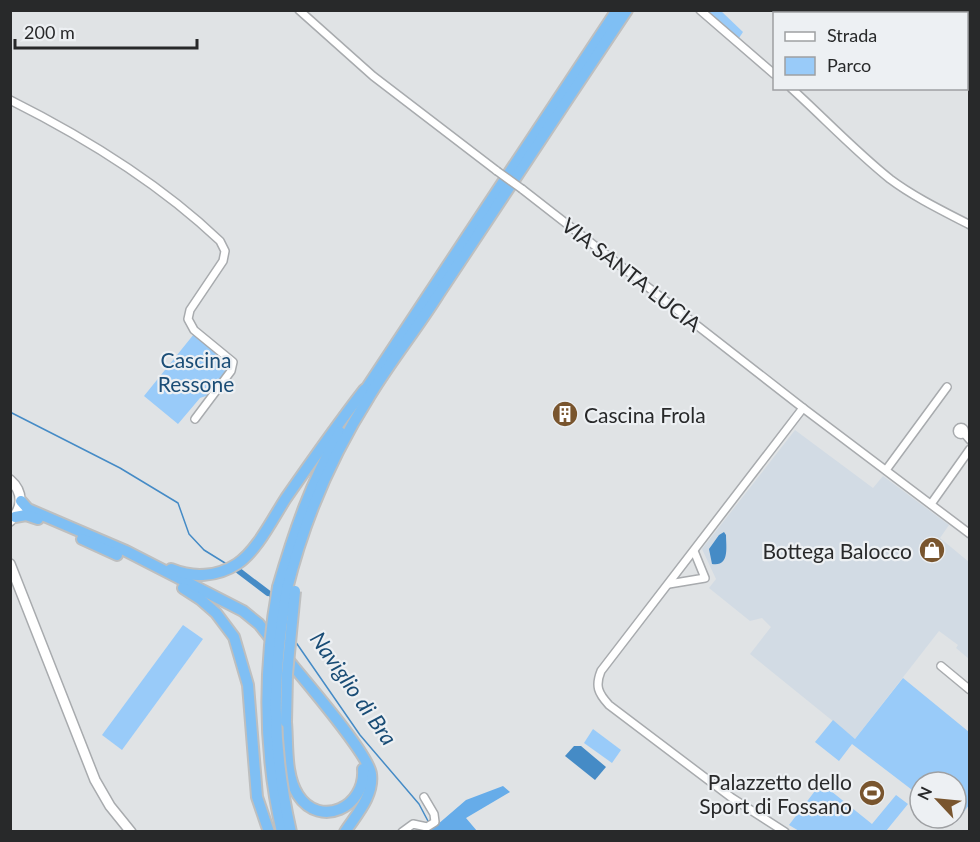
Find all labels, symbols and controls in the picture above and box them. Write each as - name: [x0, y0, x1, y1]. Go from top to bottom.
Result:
- scale bar: [15, 12, 196, 50]
- legend: [773, 12, 968, 90]
- text: 200 m: [24, 21, 75, 43]
- text: Strada: [827, 24, 877, 46]
- text: Parco: [827, 54, 871, 76]
- street label: VIA SANTA LUCIA: [557, 212, 707, 337]
- park label: Cascina Ressone: [158, 347, 234, 396]
- building icon: Cascina Frola: [550, 399, 580, 429]
- place label: Cascina Frola: [584, 402, 706, 427]
- shop icon: Bottega Balocco: [917, 535, 947, 565]
- place label: Bottega Balocco: [762, 538, 912, 563]
- water label: Naviglio di Bra: [305, 626, 403, 750]
- place label: Palazzetto dello Sport di Fossano: [699, 769, 852, 818]
- north arrow: [908, 770, 968, 830]
- sports icon: Palazzetto dello Sport di Fossano: [857, 778, 887, 808]
- text: N: [913, 784, 935, 803]

